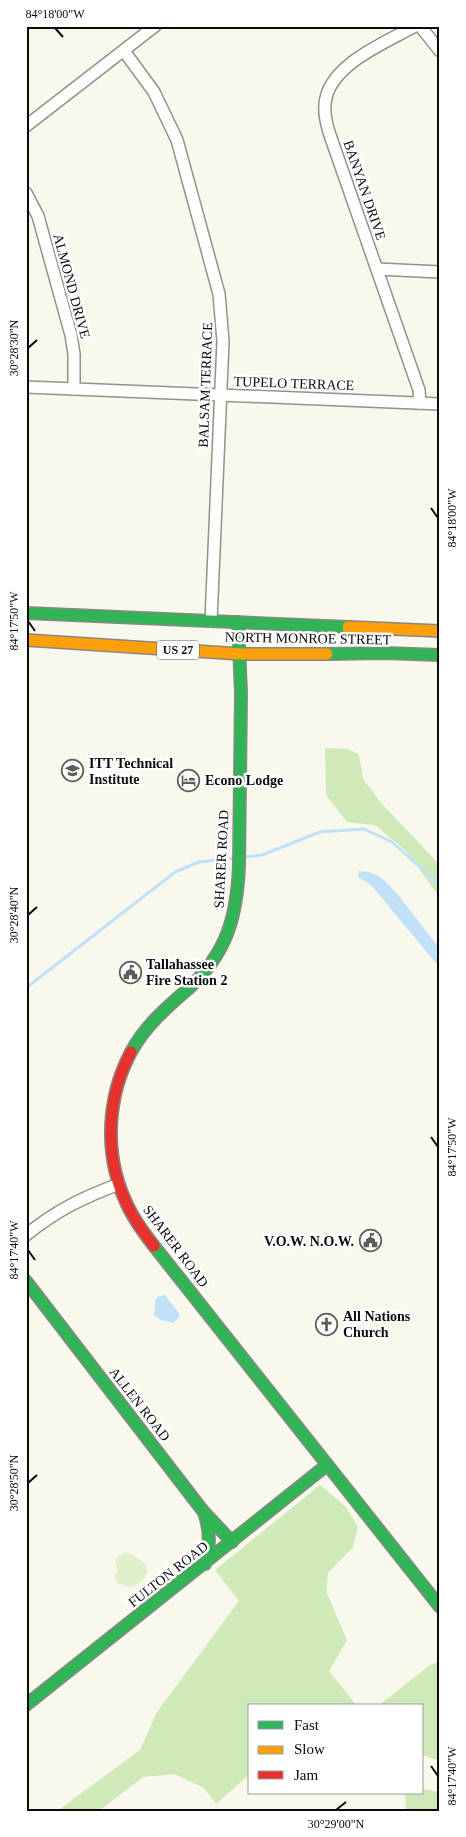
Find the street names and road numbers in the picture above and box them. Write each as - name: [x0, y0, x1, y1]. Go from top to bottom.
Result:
- street label: BANYAN DRIVE: [340, 138, 389, 242]
- street label: ALMOND DRIVE: [50, 232, 93, 340]
- street label: BALSAM TERRACE: [196, 322, 215, 448]
- street label: TUPELO TERRACE: [233, 374, 355, 393]
- street label: NORTH MONROE STREET: [225, 630, 392, 647]
- road number: US 27: [157, 640, 199, 660]
- street label: SHARER ROAD: [211, 809, 232, 909]
- street label: SHARER ROAD: [140, 1202, 211, 1290]
- street label: ALLEN ROAD: [106, 1365, 173, 1444]
- street label: FULTON ROAD: [126, 1539, 211, 1610]

